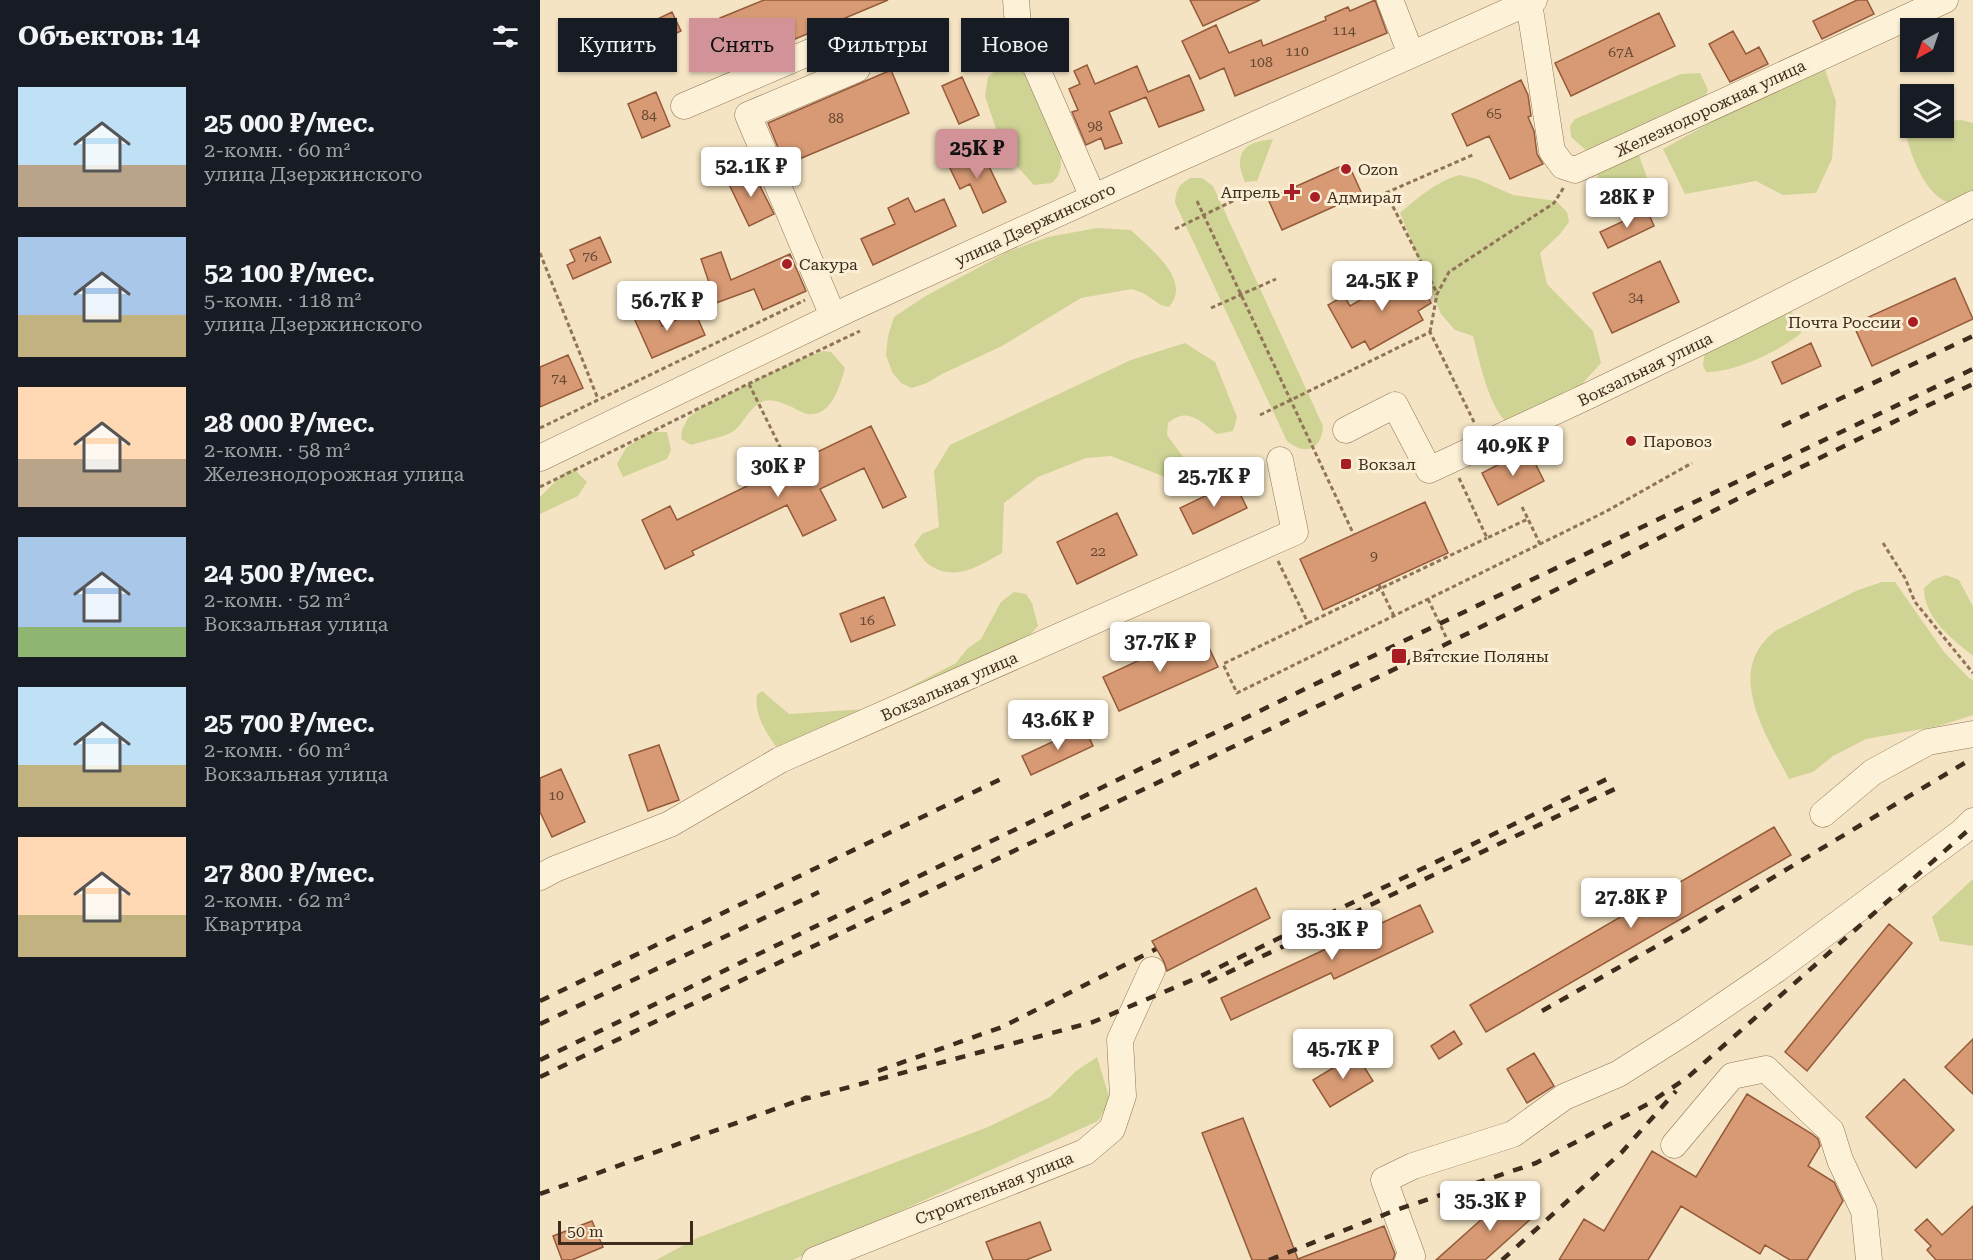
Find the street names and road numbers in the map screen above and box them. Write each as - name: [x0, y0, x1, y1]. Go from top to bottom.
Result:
- street label: Железнодорожная улица: [1612, 56, 1809, 161]
- street label: улица Дзержинского: [952, 179, 1119, 270]
- street label: Вокзальная улица: [1575, 328, 1716, 410]
- street label: Вокзальная улица: [878, 648, 1021, 725]
- street label: Строительная улица: [912, 1148, 1076, 1229]

